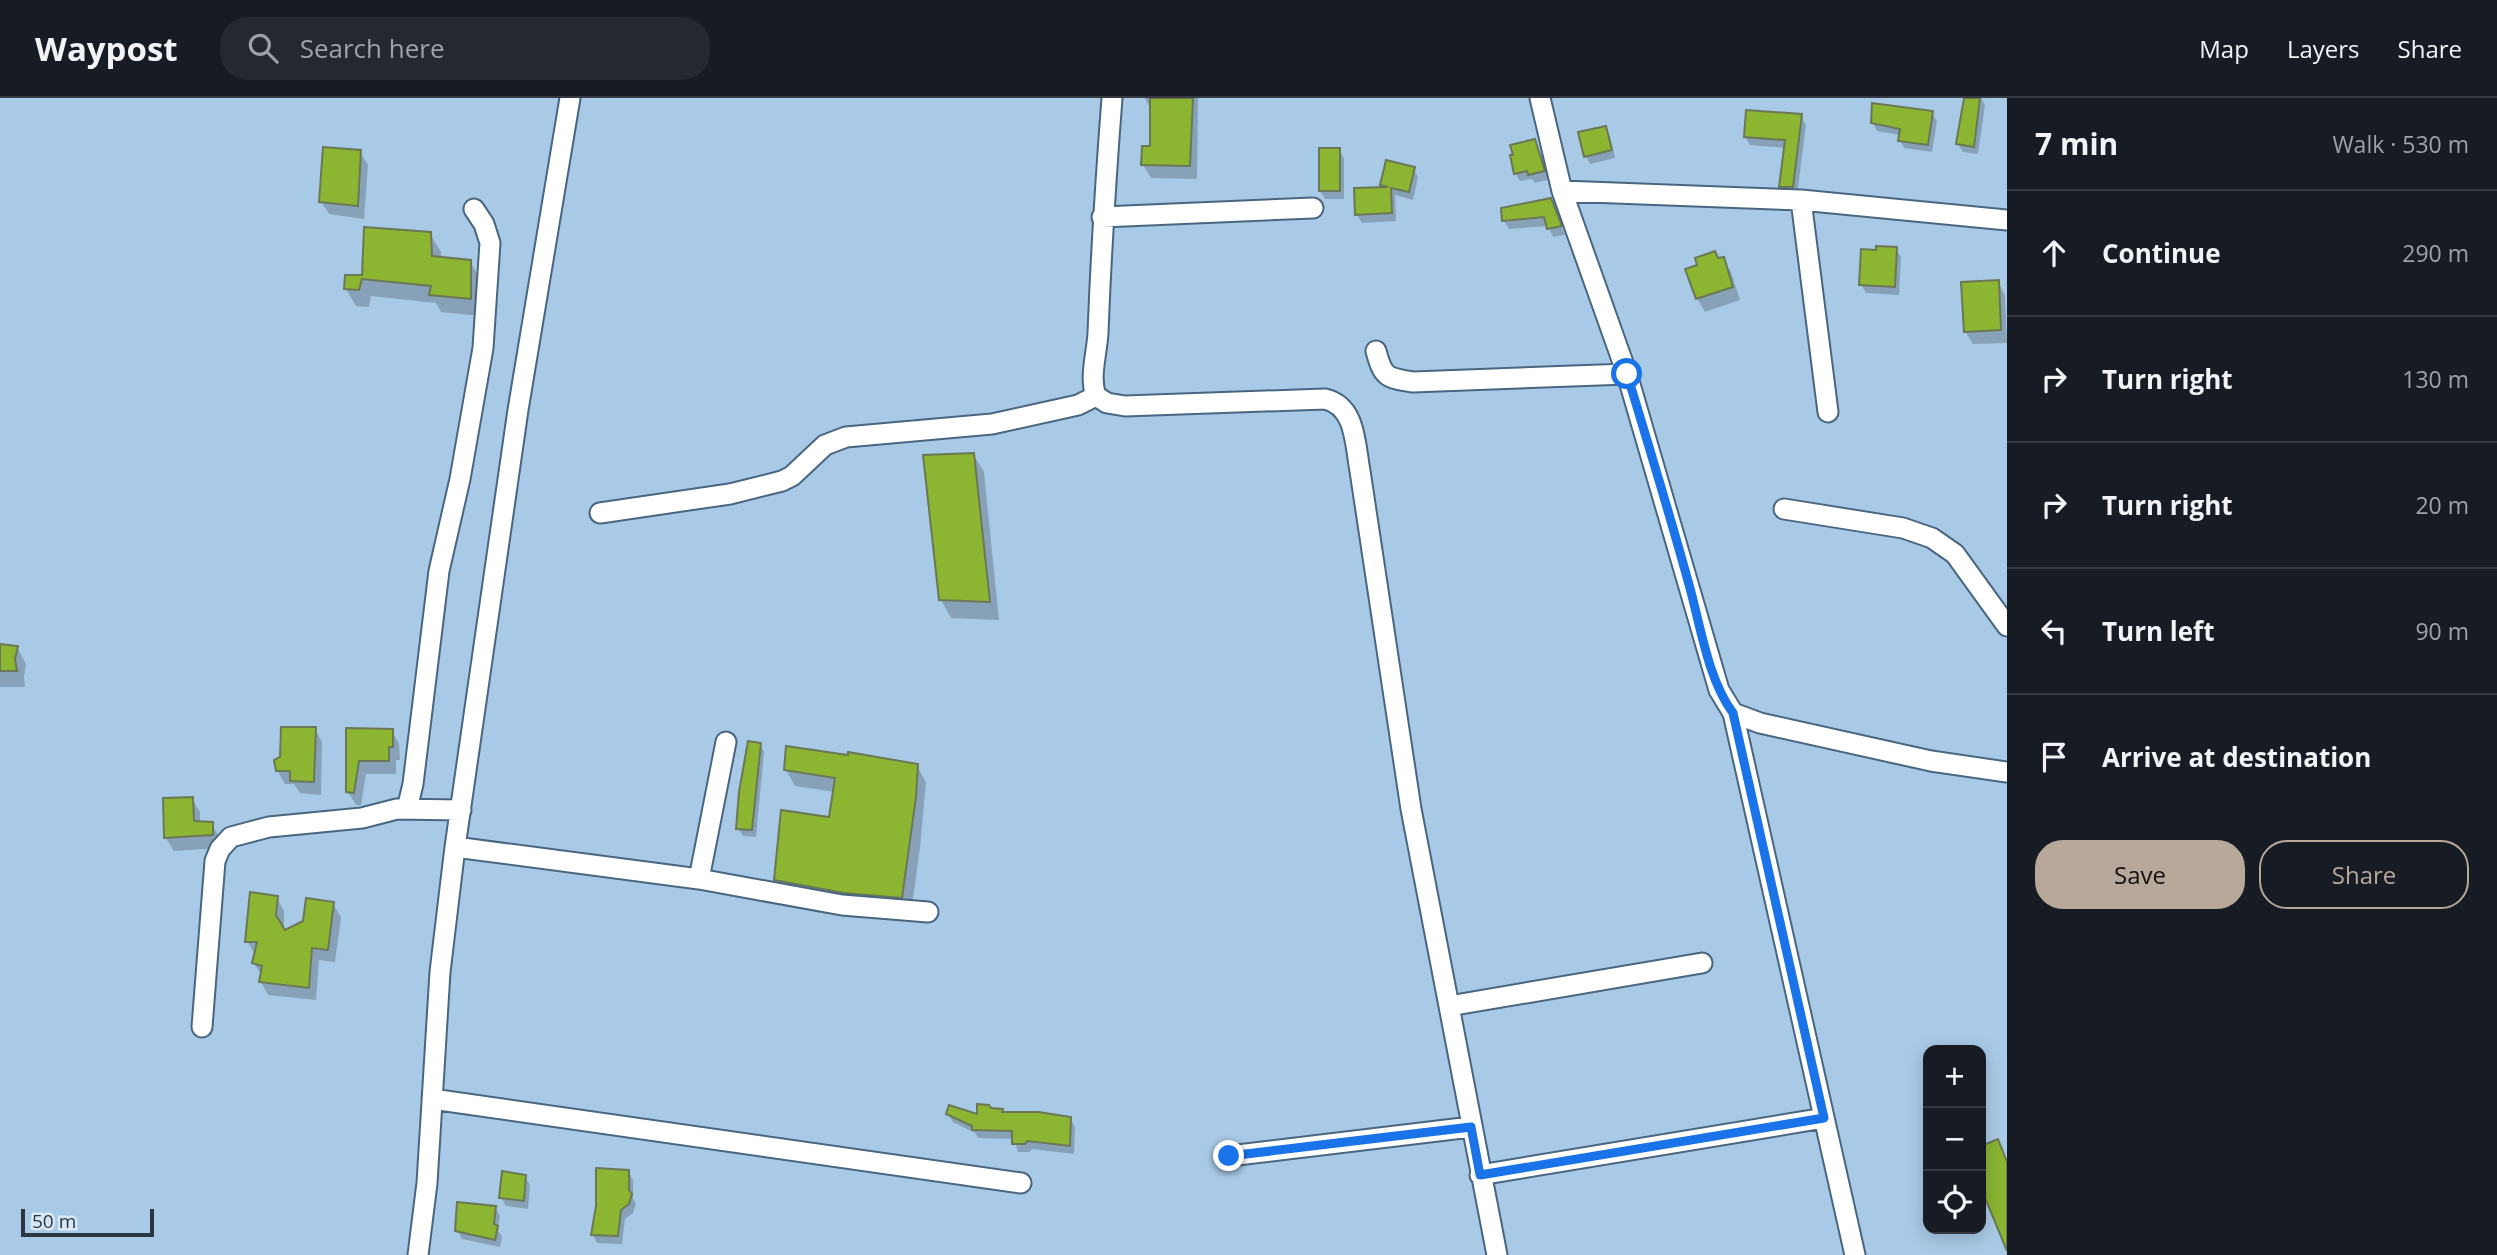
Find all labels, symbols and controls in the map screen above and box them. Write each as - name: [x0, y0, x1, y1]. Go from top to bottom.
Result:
- search box: [220, 17, 710, 80]
- text: Waypost: [35, 26, 178, 71]
- icon: search: [244, 29, 282, 67]
- text: Search here: [300, 30, 445, 66]
- text: Map: [2199, 32, 2249, 65]
- text: Layers: [2287, 32, 2360, 65]
- text: Share: [2398, 32, 2462, 65]
- text: 7 min: [2035, 123, 2118, 164]
- text: Walk · 530 m: [2332, 128, 2469, 160]
- icon: ahead: [2035, 234, 2073, 272]
- text: Continue: [2102, 235, 2221, 271]
- text: 290 m: [2402, 237, 2469, 269]
- route start: [1611, 358, 1642, 389]
- icon: right: [2035, 360, 2073, 398]
- text: Turn right: [2102, 361, 2233, 397]
- text: 130 m: [2402, 363, 2469, 395]
- icon: right: [2035, 486, 2073, 524]
- text: Turn right: [2102, 487, 2233, 523]
- text: 20 m: [2415, 489, 2469, 521]
- icon: left: [2035, 612, 2073, 650]
- text: Turn left: [2102, 613, 2214, 649]
- text: 90 m: [2415, 615, 2469, 647]
- icon: arrive: [2035, 738, 2073, 776]
- text: Arrive at destination: [2102, 739, 2371, 775]
- button: Save: [2035, 840, 2245, 909]
- button: Share: [2259, 840, 2469, 909]
- map controls: [1923, 1045, 1986, 1234]
- button: +: [1923, 1045, 1986, 1108]
- button: −: [1923, 1108, 1986, 1171]
- route end: [1213, 1140, 1244, 1171]
- button: locate: [1923, 1171, 1986, 1234]
- scale bar: [21, 1206, 154, 1238]
- text: 50 m: [32, 1208, 76, 1234]

